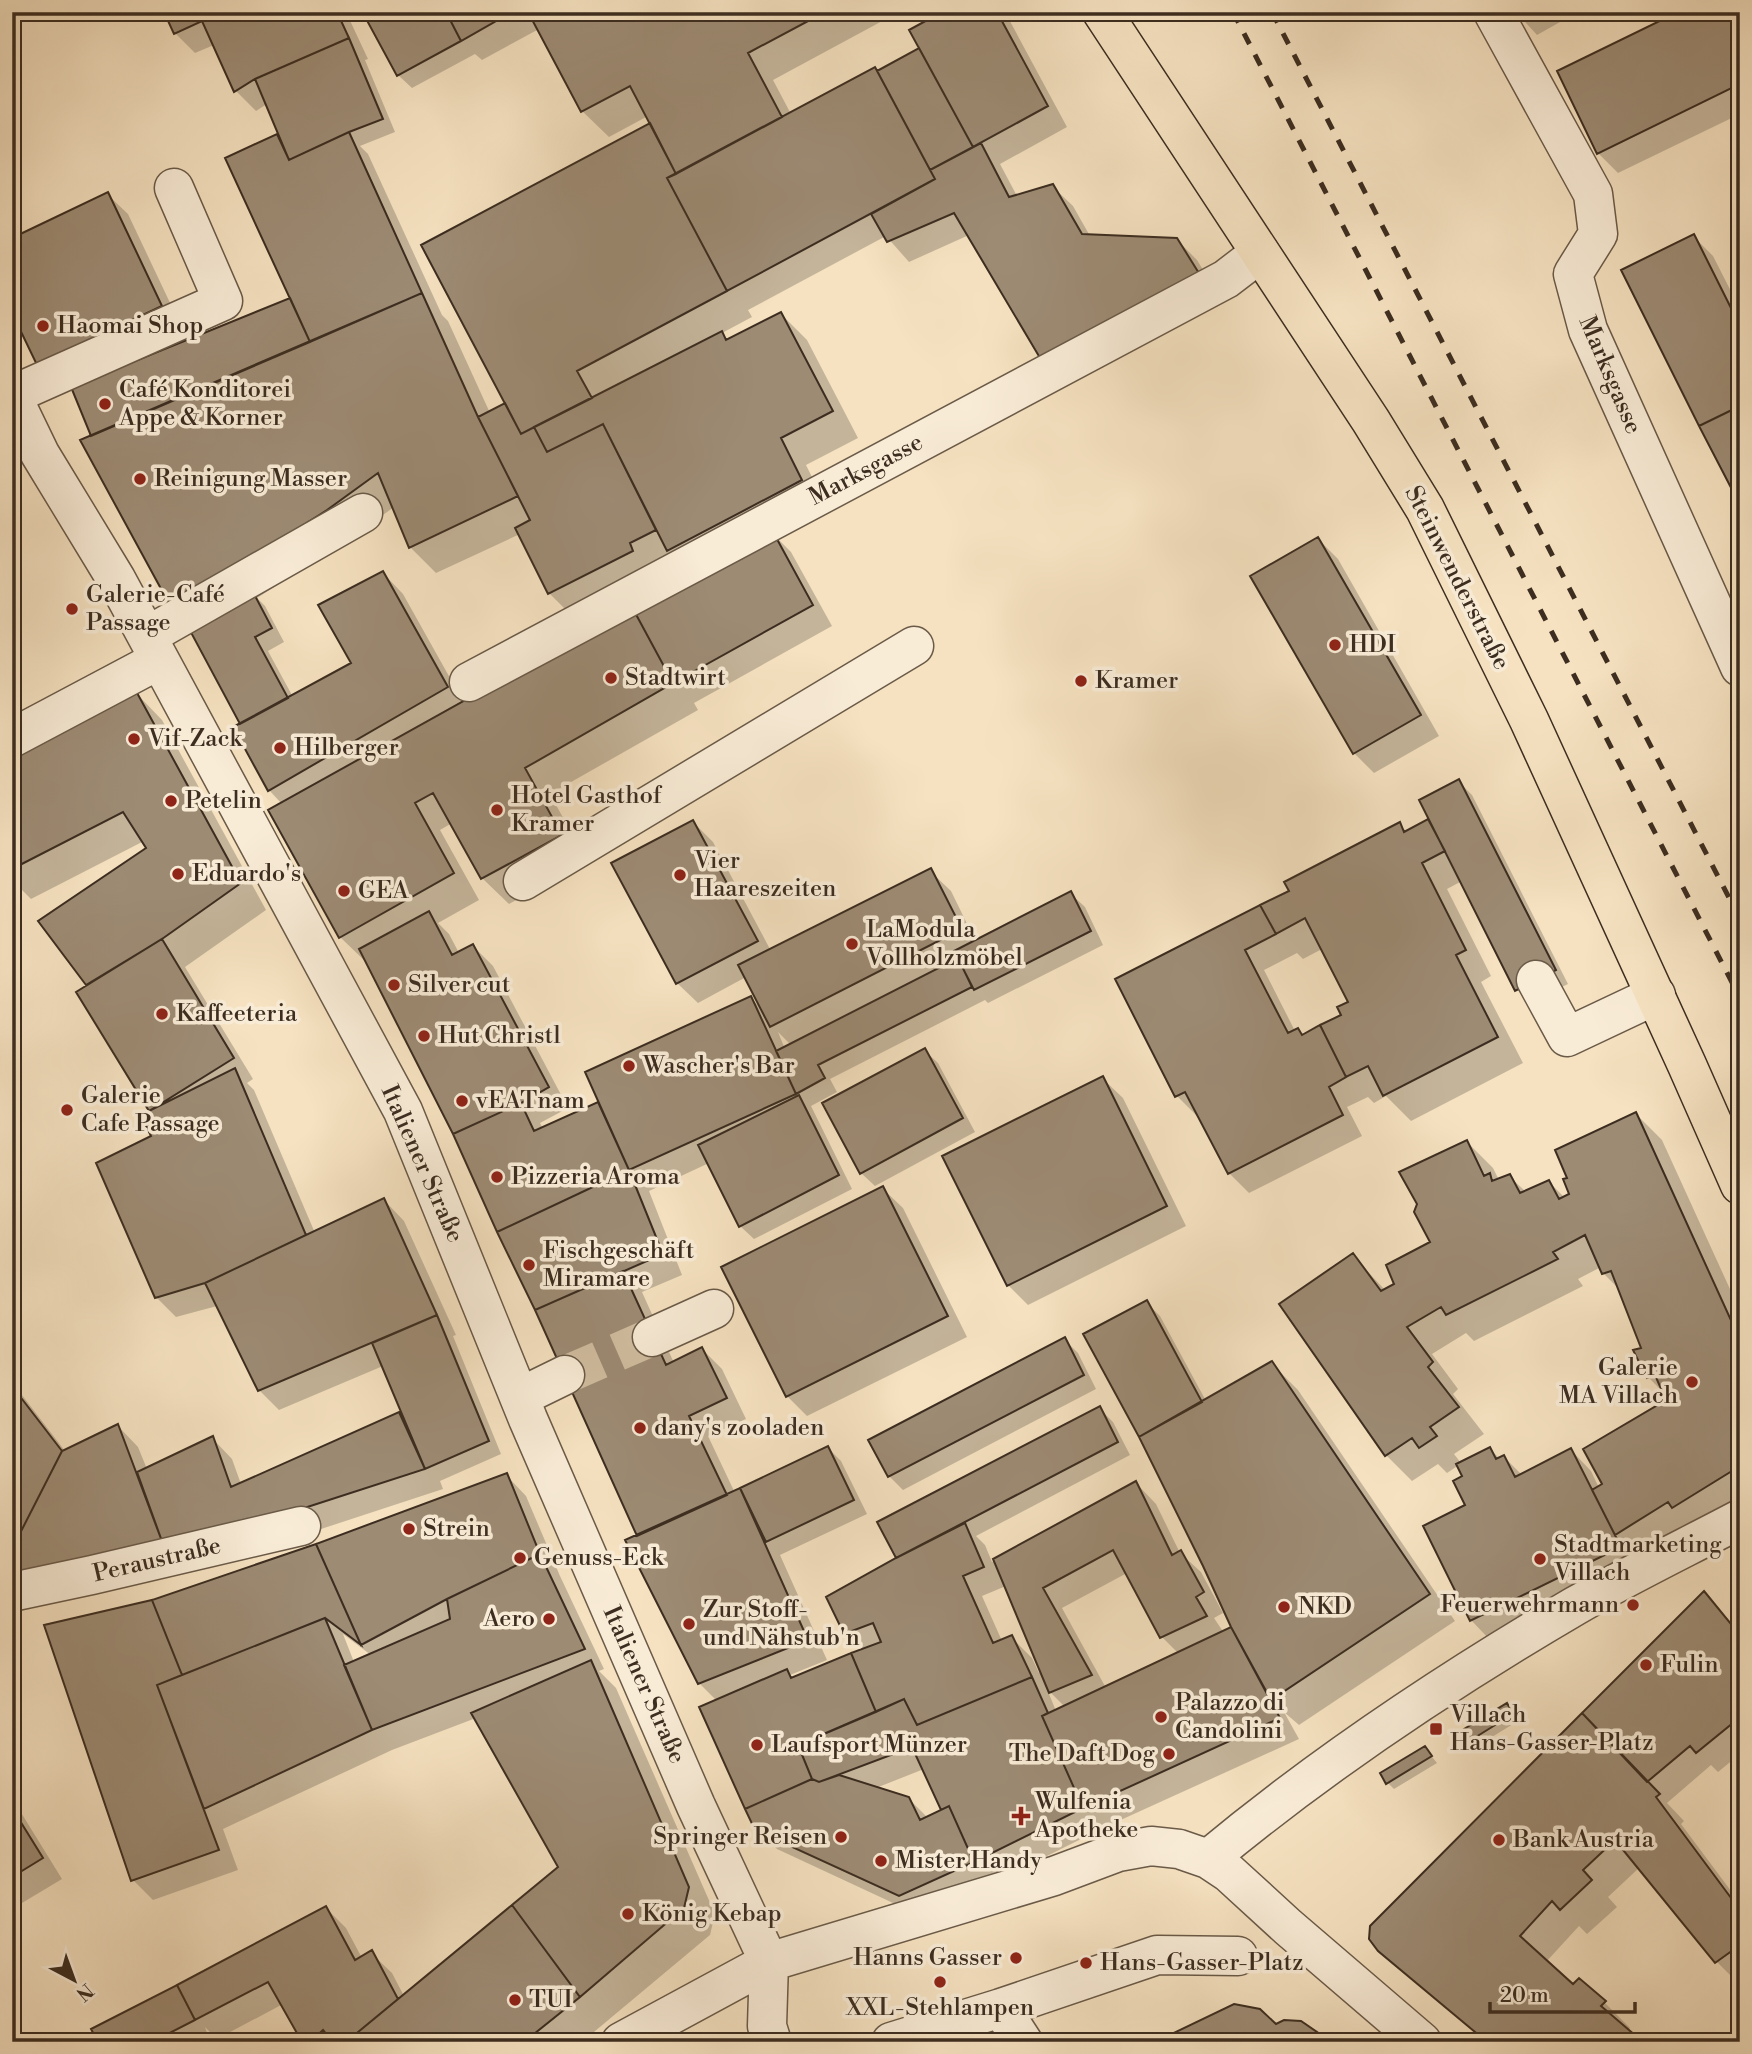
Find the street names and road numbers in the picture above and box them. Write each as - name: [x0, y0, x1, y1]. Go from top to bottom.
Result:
- street label: Marksgasse: [1572, 312, 1648, 438]
- street label: Marksgasse: [804, 427, 928, 513]
- street label: Steinwenderstraße: [1398, 481, 1516, 675]
- street label: Italiener Straße: [374, 1081, 470, 1247]
- street label: Peraustraße: [90, 1531, 224, 1589]
- street label: Italiener Straße: [596, 1602, 692, 1768]

